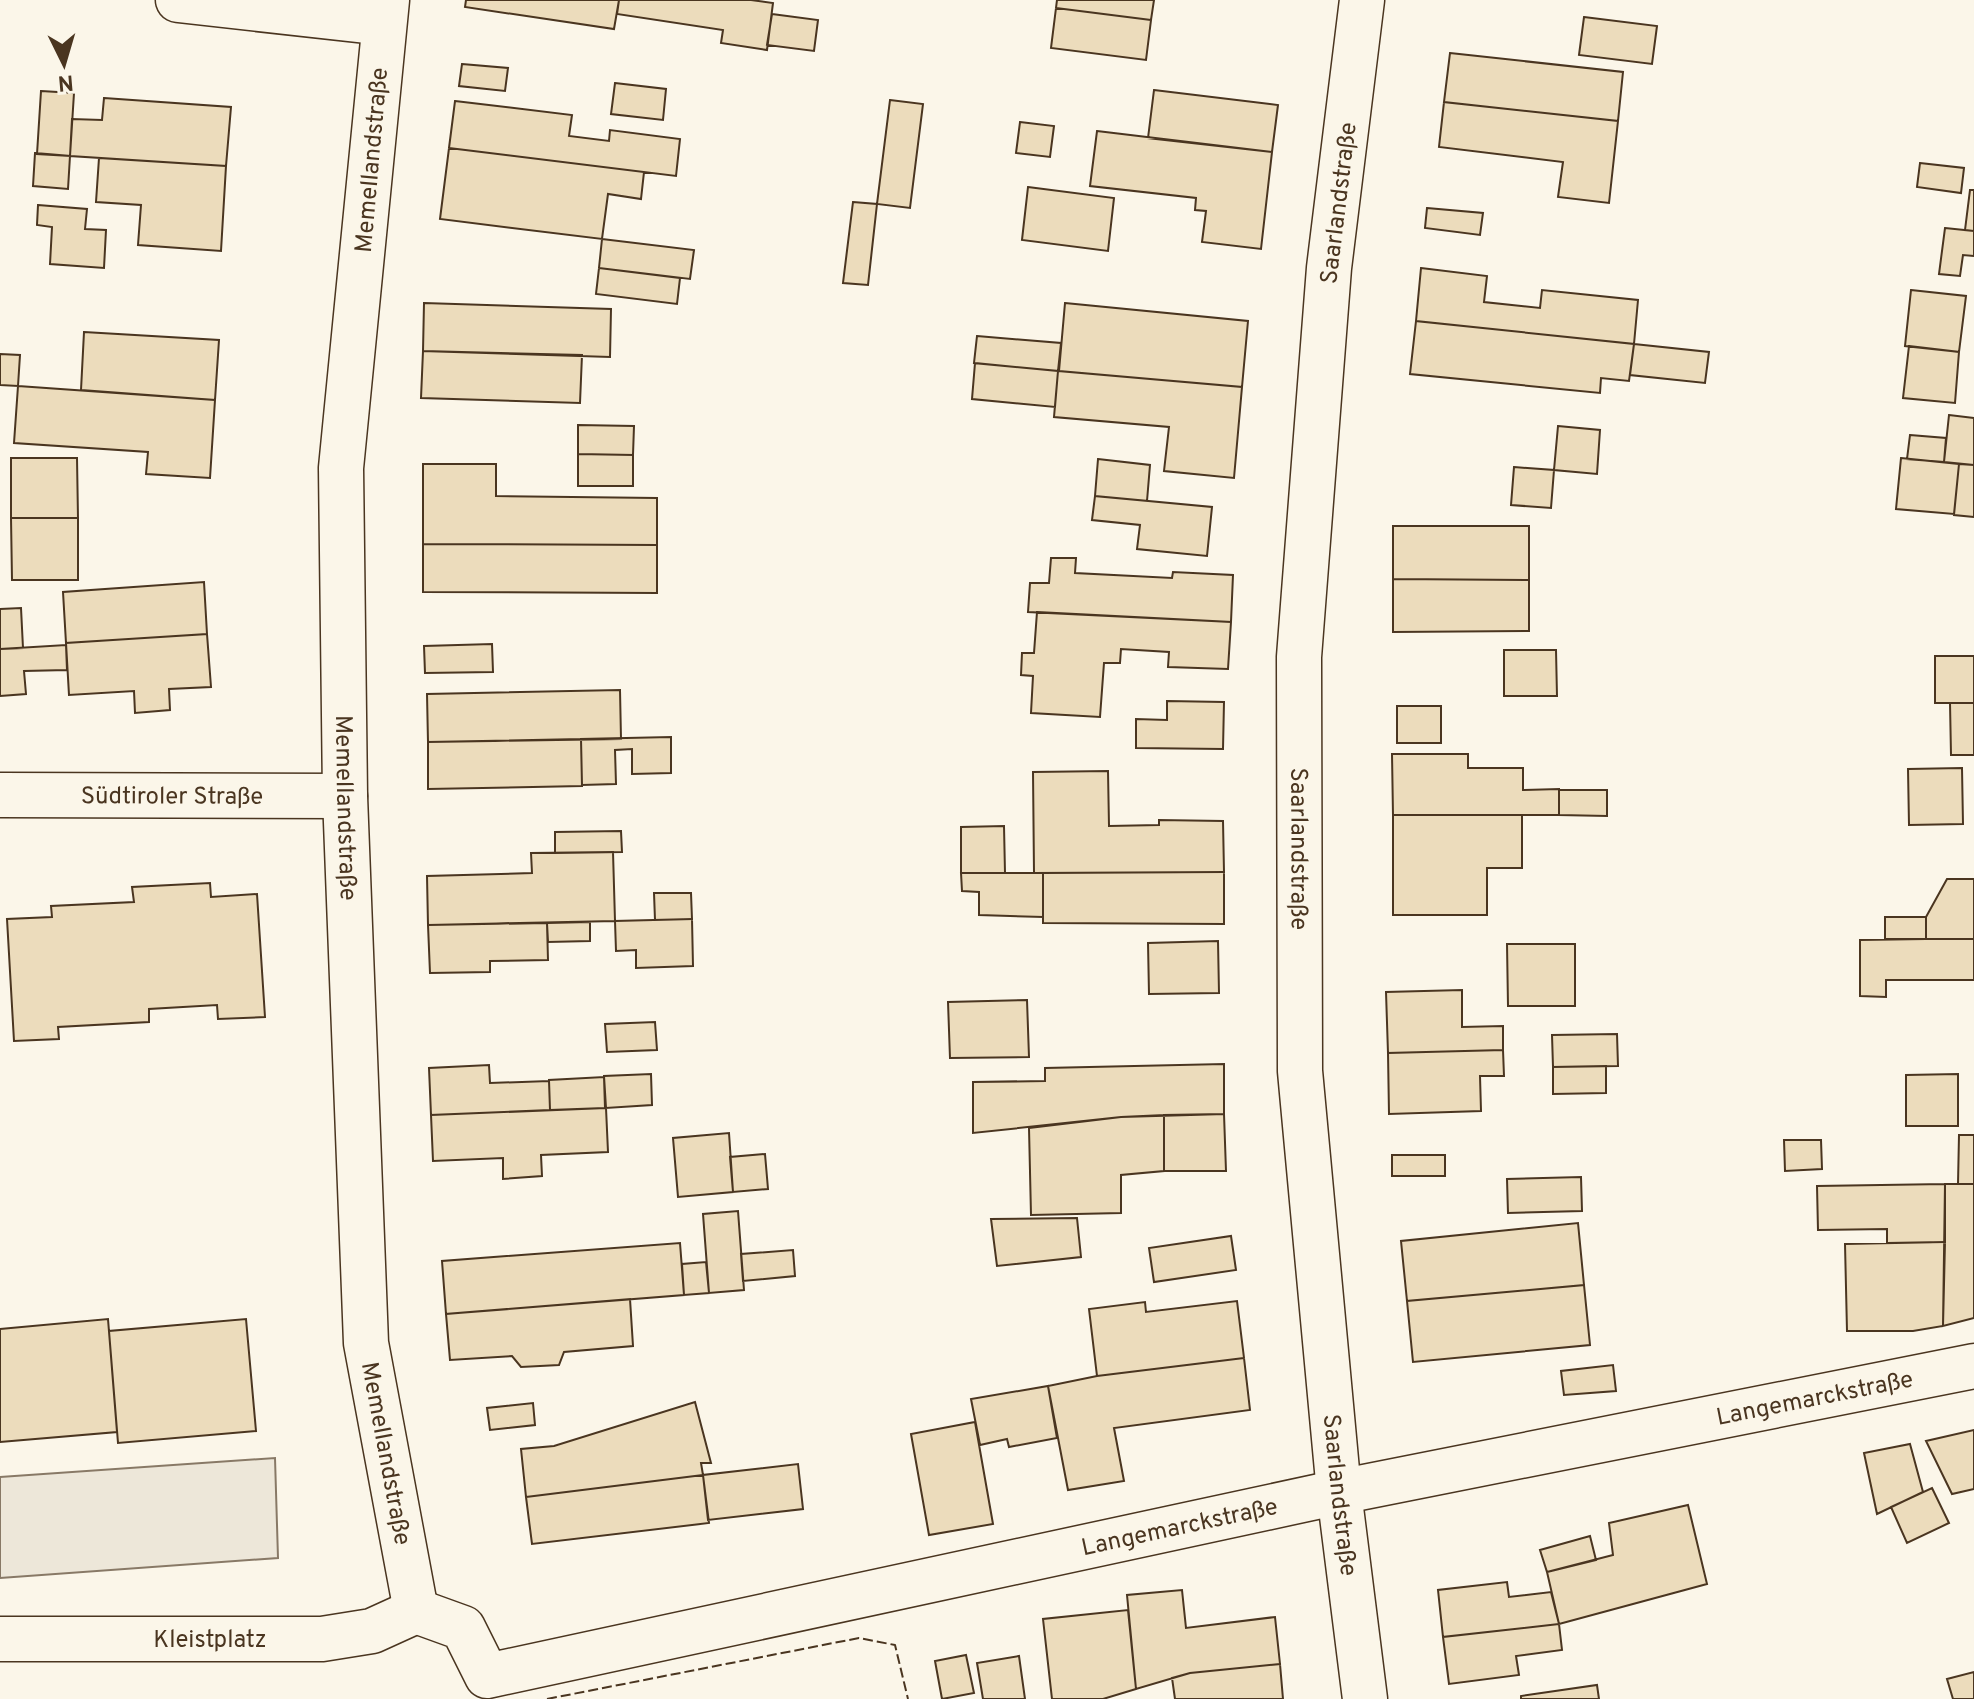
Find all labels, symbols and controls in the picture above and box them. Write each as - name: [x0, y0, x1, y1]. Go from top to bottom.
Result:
- north arrow: [24, 24, 104, 104]
- street label: Memellandstraße: [350, 66, 396, 254]
- text: N: [56, 67, 75, 96]
- street label: Saarlandstraße: [1315, 121, 1365, 286]
- street label: Memellandstraße: [327, 715, 362, 901]
- street label: Saarlandstraße: [1282, 767, 1313, 930]
- street label: Südtiroler Straße: [81, 782, 263, 813]
- street label: Memellandstraße: [353, 1360, 416, 1548]
- street label: Langemarckstraße: [1714, 1365, 1916, 1434]
- street label: Saarlandstraße: [1315, 1413, 1362, 1578]
- street label: Langemarckstraße: [1079, 1493, 1281, 1564]
- street label: Kleistplatz: [153, 1626, 267, 1656]

